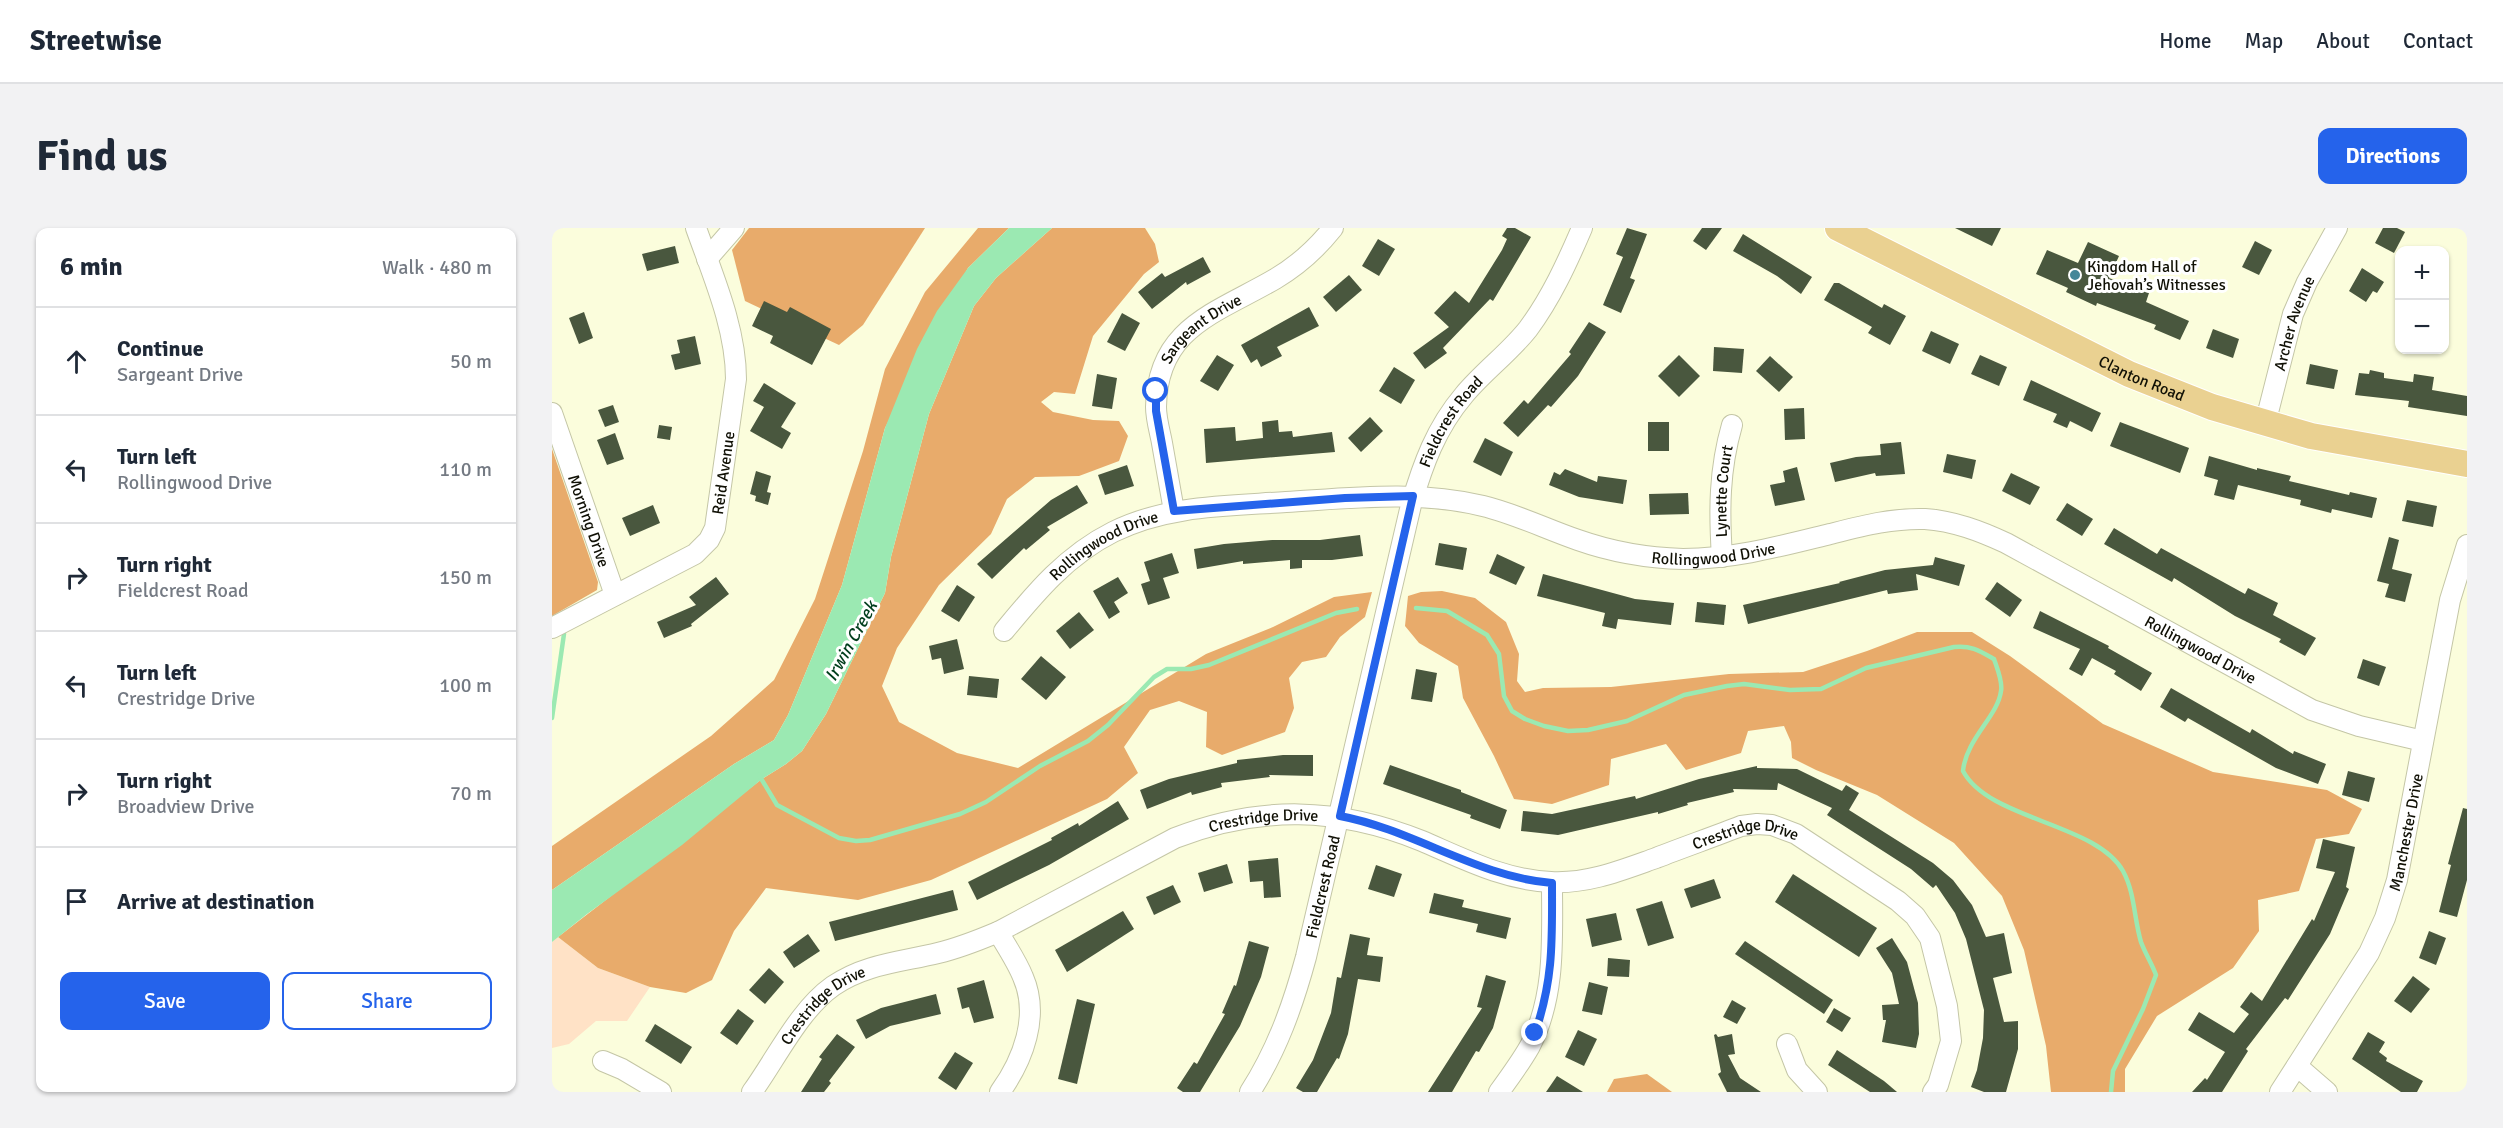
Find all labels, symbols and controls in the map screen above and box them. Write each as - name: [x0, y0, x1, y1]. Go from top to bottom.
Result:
- text: Streetwise: [30, 24, 162, 58]
- text: Home: [2159, 28, 2212, 54]
- text: Map: [2245, 28, 2283, 54]
- text: About: [2316, 28, 2370, 54]
- text: Contact: [2403, 28, 2473, 54]
- button: Directions: [2318, 128, 2467, 184]
- text: Find us: [36, 131, 167, 182]
- map controls: [2395, 246, 2449, 354]
- button: +: [2395, 246, 2449, 300]
- text: 6 min: [60, 251, 123, 283]
- text: Walk · 480 m: [382, 255, 492, 280]
- place label: Kingdom Hall of Jehovah’s Witnesses: [2087, 257, 2226, 295]
- marker: Kingdom Hall of Jehovah’s Witnesses: [2068, 268, 2082, 282]
- street label: Archer Avenue: [2270, 272, 2320, 373]
- street label: Sargeant Drive: [1157, 290, 1245, 367]
- button: −: [2395, 300, 2449, 354]
- text: Continue: [117, 335, 204, 362]
- icon: ahead: [60, 345, 93, 378]
- text: 50 m: [450, 349, 492, 374]
- street label: Clanton Road: [2095, 351, 2187, 406]
- text: Sargeant Drive: [117, 362, 243, 387]
- street label: Fieldcrest Road: [1415, 372, 1487, 470]
- route start: [1142, 377, 1168, 403]
- street label: Reid Avenue: [708, 430, 740, 516]
- text: Turn left: [117, 443, 197, 470]
- street label: Lynette Court: [1711, 443, 1738, 538]
- icon: left: [60, 453, 93, 486]
- text: 110 m: [439, 457, 492, 482]
- text: Rollingwood Drive: [117, 470, 272, 495]
- street label: Morning Drive: [563, 472, 614, 570]
- street label: Rollingwood Drive: [1045, 507, 1161, 585]
- street label: Rollingwood Drive: [1651, 539, 1777, 570]
- text: Turn right: [117, 551, 212, 578]
- icon: right: [60, 561, 93, 594]
- text: 150 m: [439, 565, 492, 590]
- text: Fieldcrest Road: [117, 578, 249, 603]
- water label: Irwin Creek: [820, 595, 883, 685]
- street label: Rollingwood Drive: [2141, 612, 2260, 689]
- text: Turn left: [117, 659, 197, 686]
- icon: left: [60, 669, 93, 702]
- text: 100 m: [439, 673, 492, 698]
- text: Crestridge Drive: [117, 686, 255, 711]
- text: Turn right: [117, 767, 212, 794]
- street label: Manchester Drive: [2385, 772, 2428, 894]
- icon: right: [60, 777, 93, 810]
- text: 70 m: [450, 781, 492, 806]
- text: Broadview Drive: [117, 794, 254, 819]
- street label: Crestridge Drive: [1206, 805, 1319, 837]
- street label: Crestridge Drive: [1690, 815, 1801, 854]
- street label: Fieldcrest Road: [1302, 833, 1345, 940]
- icon: arrive: [60, 885, 93, 918]
- text: Arrive at destination: [117, 888, 314, 915]
- street label: Crestridge Drive: [776, 962, 868, 1049]
- button: Save: [60, 972, 270, 1030]
- button: Share: [282, 972, 492, 1030]
- route end: [1521, 1019, 1547, 1045]

